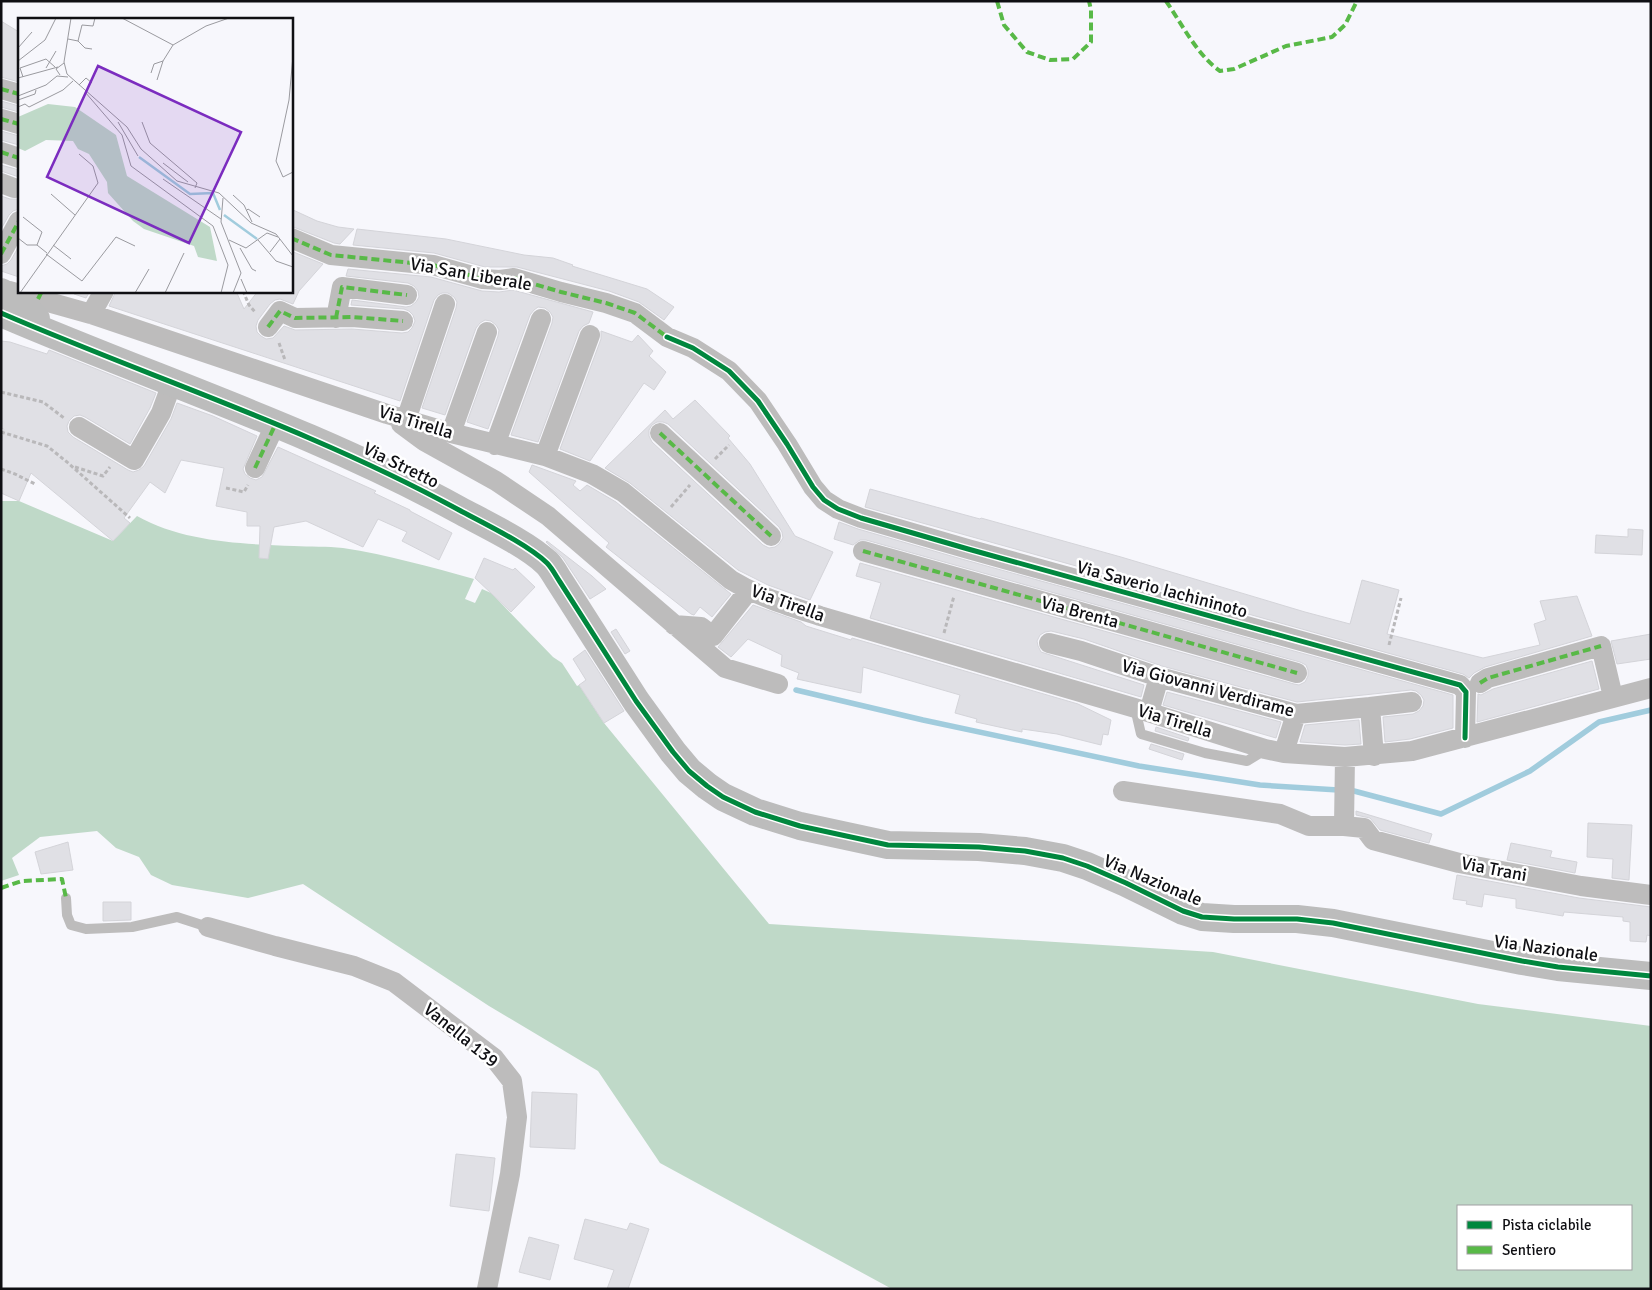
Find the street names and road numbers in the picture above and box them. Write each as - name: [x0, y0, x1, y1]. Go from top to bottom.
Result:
- street label: Via San Liberale: [408, 252, 534, 296]
- street label: Via Tirella: [376, 400, 456, 444]
- street label: Via Stretto: [359, 437, 443, 493]
- street label: Via Saverio Iachininoto: [1074, 556, 1250, 622]
- street label: Via Tirella: [748, 580, 828, 626]
- street label: Via Brenta: [1039, 591, 1121, 633]
- street label: Via Giovanni Verdirame: [1119, 654, 1297, 722]
- street label: Via Tirella: [1135, 699, 1215, 743]
- street label: Via Nazionale: [1100, 849, 1206, 911]
- street label: Via Trani: [1459, 852, 1529, 886]
- street label: Via Nazionale: [1492, 930, 1600, 966]
- street label: Vanella 139: [419, 998, 503, 1072]

